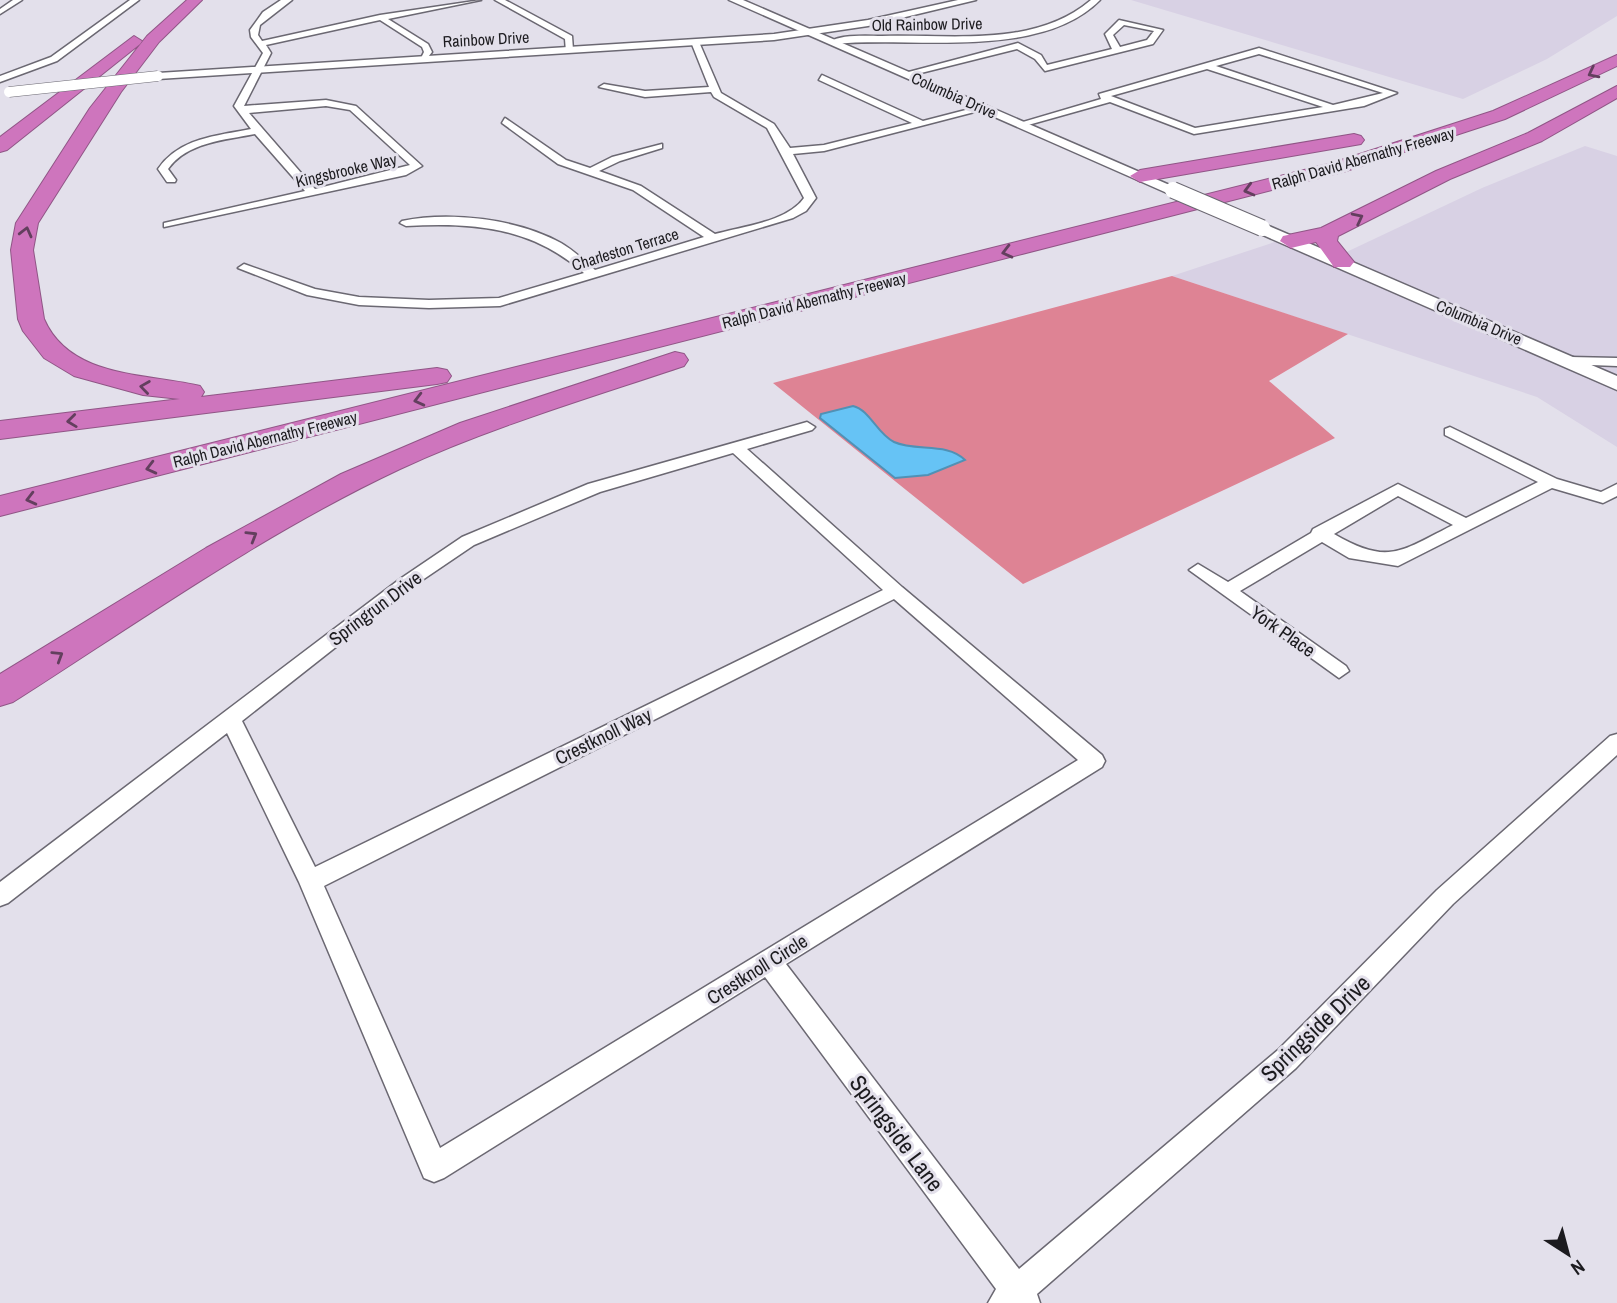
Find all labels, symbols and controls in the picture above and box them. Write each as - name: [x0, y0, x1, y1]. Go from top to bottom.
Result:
- street label: Old Rainbow Drive: [871, 12, 983, 36]
- street label: Rainbow Drive: [442, 26, 530, 52]
- one-way arrow: [1588, 64, 1600, 78]
- street label: Columbia Drive: [908, 66, 1000, 124]
- street label: Ralph David Abernathy Freeway: [1269, 121, 1457, 195]
- street label: Kingsbrooke Way: [293, 148, 399, 192]
- one-way arrow: [1243, 182, 1255, 197]
- one-way arrow: [1351, 212, 1363, 226]
- street label: Charleston Terrace: [569, 222, 681, 276]
- one-way arrow: [18, 226, 32, 238]
- one-way arrow: [1001, 244, 1013, 258]
- street label: Ralph David Abernathy Freeway: [720, 266, 909, 334]
- street label: Columbia Drive: [1433, 294, 1525, 350]
- one-way arrow: [139, 380, 151, 395]
- one-way arrow: [413, 392, 425, 406]
- street label: Ralph David Abernathy Freeway: [171, 405, 360, 473]
- one-way arrow: [67, 413, 78, 428]
- one-way arrow: [145, 460, 157, 474]
- one-way arrow: [25, 491, 37, 505]
- one-way arrow: [244, 531, 257, 544]
- street label: Springrun Drive: [323, 565, 427, 651]
- street label: York Place: [1245, 599, 1321, 663]
- one-way arrow: [50, 651, 63, 664]
- street label: Crestknoll Way: [550, 701, 656, 771]
- street label: Crestknoll Circle: [702, 928, 812, 1010]
- street label: Springside Drive: [1253, 968, 1377, 1088]
- street label: Springside Lane: [843, 1068, 951, 1198]
- north arrow: [1533, 1219, 1603, 1289]
- text: N: [1566, 1254, 1590, 1282]

